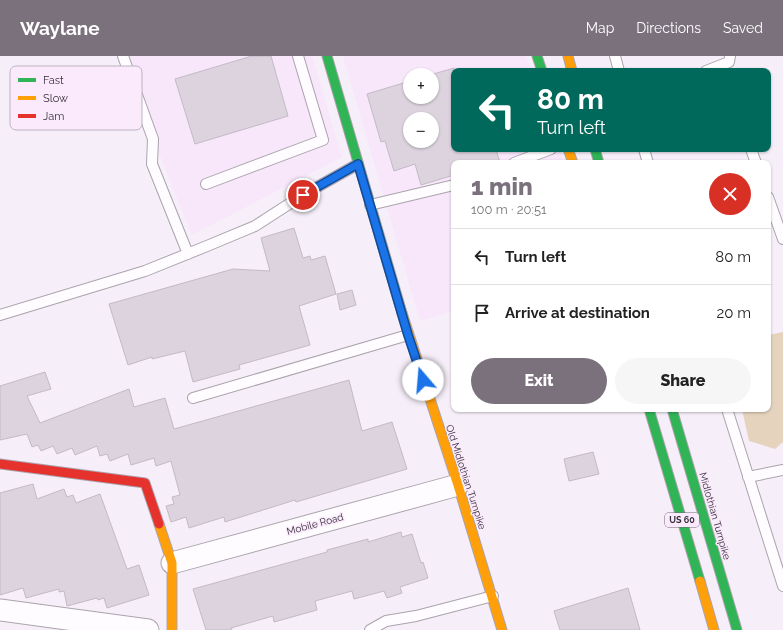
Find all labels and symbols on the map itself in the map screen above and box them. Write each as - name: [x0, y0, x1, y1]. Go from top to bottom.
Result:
- legend: [10, 66, 142, 130]
- text: Fast: [43, 74, 64, 87]
- text: Slow: [43, 92, 68, 105]
- text: Jam: [43, 110, 64, 123]
- pin: [286, 178, 320, 212]
- position arrow: [402, 359, 444, 401]
- street label: Old Midlothian Turnpike: [444, 423, 488, 531]
- street label: Midlothian Turnpike: [697, 471, 733, 561]
- street label: Mobile Road: [286, 511, 344, 537]
- road number: US 60: [665, 513, 699, 527]

